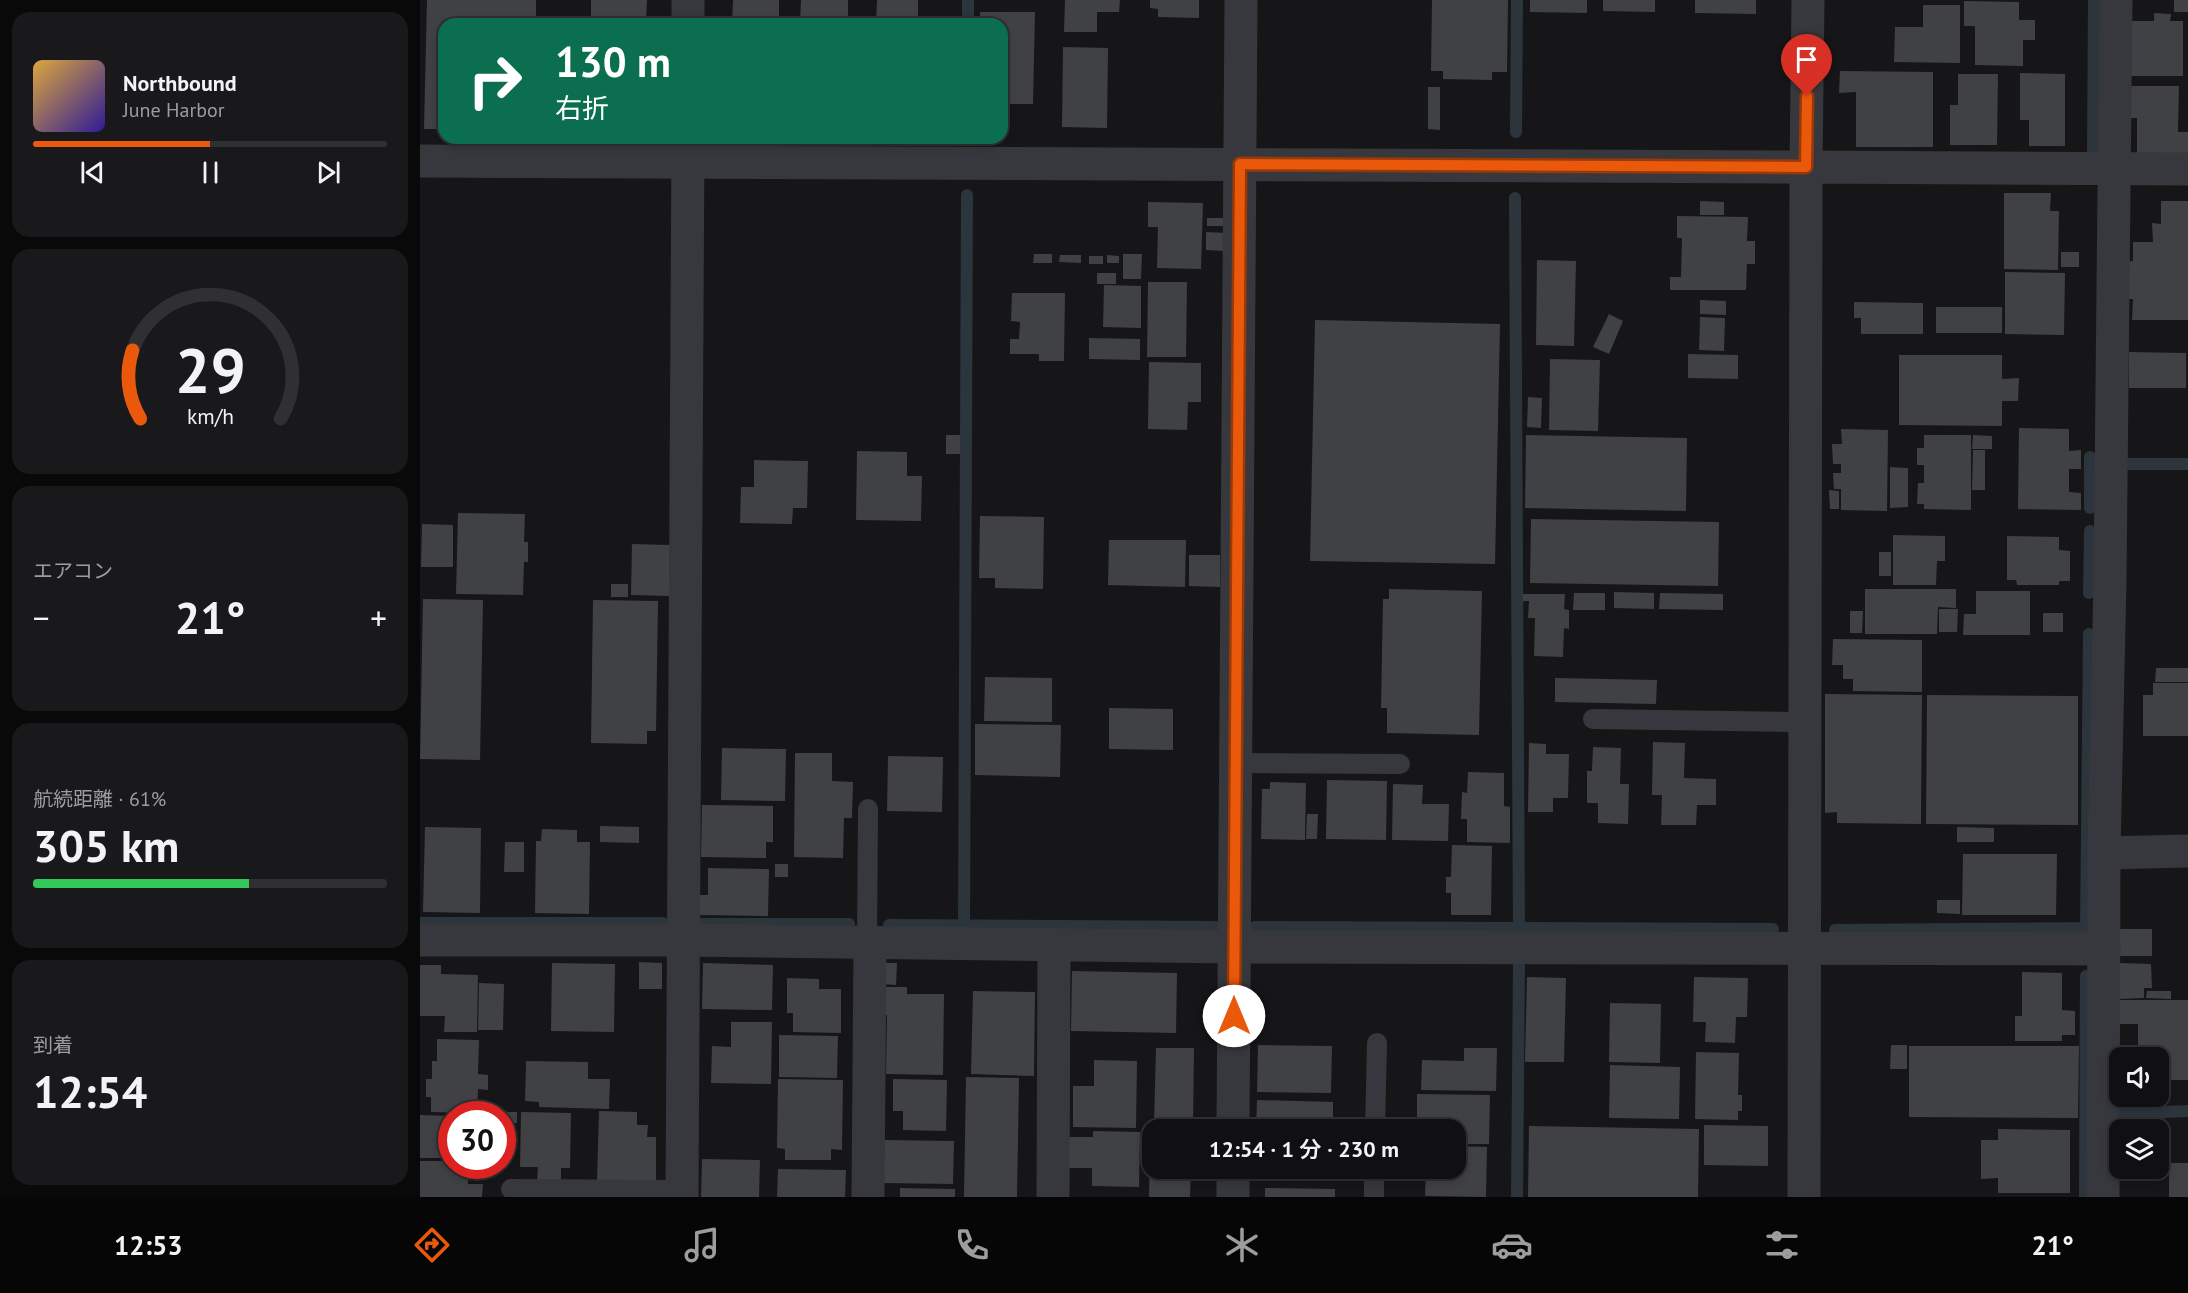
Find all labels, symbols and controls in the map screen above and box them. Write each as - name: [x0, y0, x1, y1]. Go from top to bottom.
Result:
- text: 130 m: [555, 34, 671, 89]
- pin: [1781, 34, 1832, 96]
- icon: right: [456, 42, 534, 120]
- icon: arrive: [1790, 43, 1823, 76]
- text: Northbound: [123, 69, 237, 97]
- text: 右折: [555, 91, 609, 125]
- text: June Harbor: [123, 97, 225, 123]
- icon: previous: [76, 156, 109, 189]
- icon: pause: [194, 156, 227, 189]
- icon: next: [312, 156, 345, 189]
- text: 29: [175, 329, 245, 410]
- text: km/h: [186, 402, 233, 430]
- text: エアコン: [33, 558, 113, 584]
- text: 21°: [175, 588, 245, 646]
- text: −: [33, 596, 50, 639]
- text: +: [370, 596, 387, 639]
- text: 航続距離 · 61%: [33, 786, 166, 812]
- text: 305 km: [33, 816, 179, 874]
- position arrow: [1202, 984, 1266, 1048]
- text: 到着: [33, 1032, 73, 1058]
- map controls: [2109, 1047, 2169, 1179]
- button: sound: [2109, 1047, 2169, 1107]
- text: 12:54: [33, 1062, 147, 1120]
- speed limit sign: 30: [438, 1101, 516, 1179]
- button: layers: [2109, 1119, 2169, 1179]
- text: 12:54 · 1 分 · 230 m: [1209, 1135, 1399, 1163]
- icon: directions: [411, 1224, 453, 1266]
- icon: music: [681, 1224, 723, 1266]
- icon: phone: [951, 1224, 993, 1266]
- icon: climate: [1221, 1224, 1263, 1266]
- icon: car: [1491, 1224, 1533, 1266]
- icon: filters: [1761, 1224, 1803, 1266]
- text: 12:53: [114, 1228, 183, 1262]
- text: 21°: [2031, 1228, 2074, 1262]

